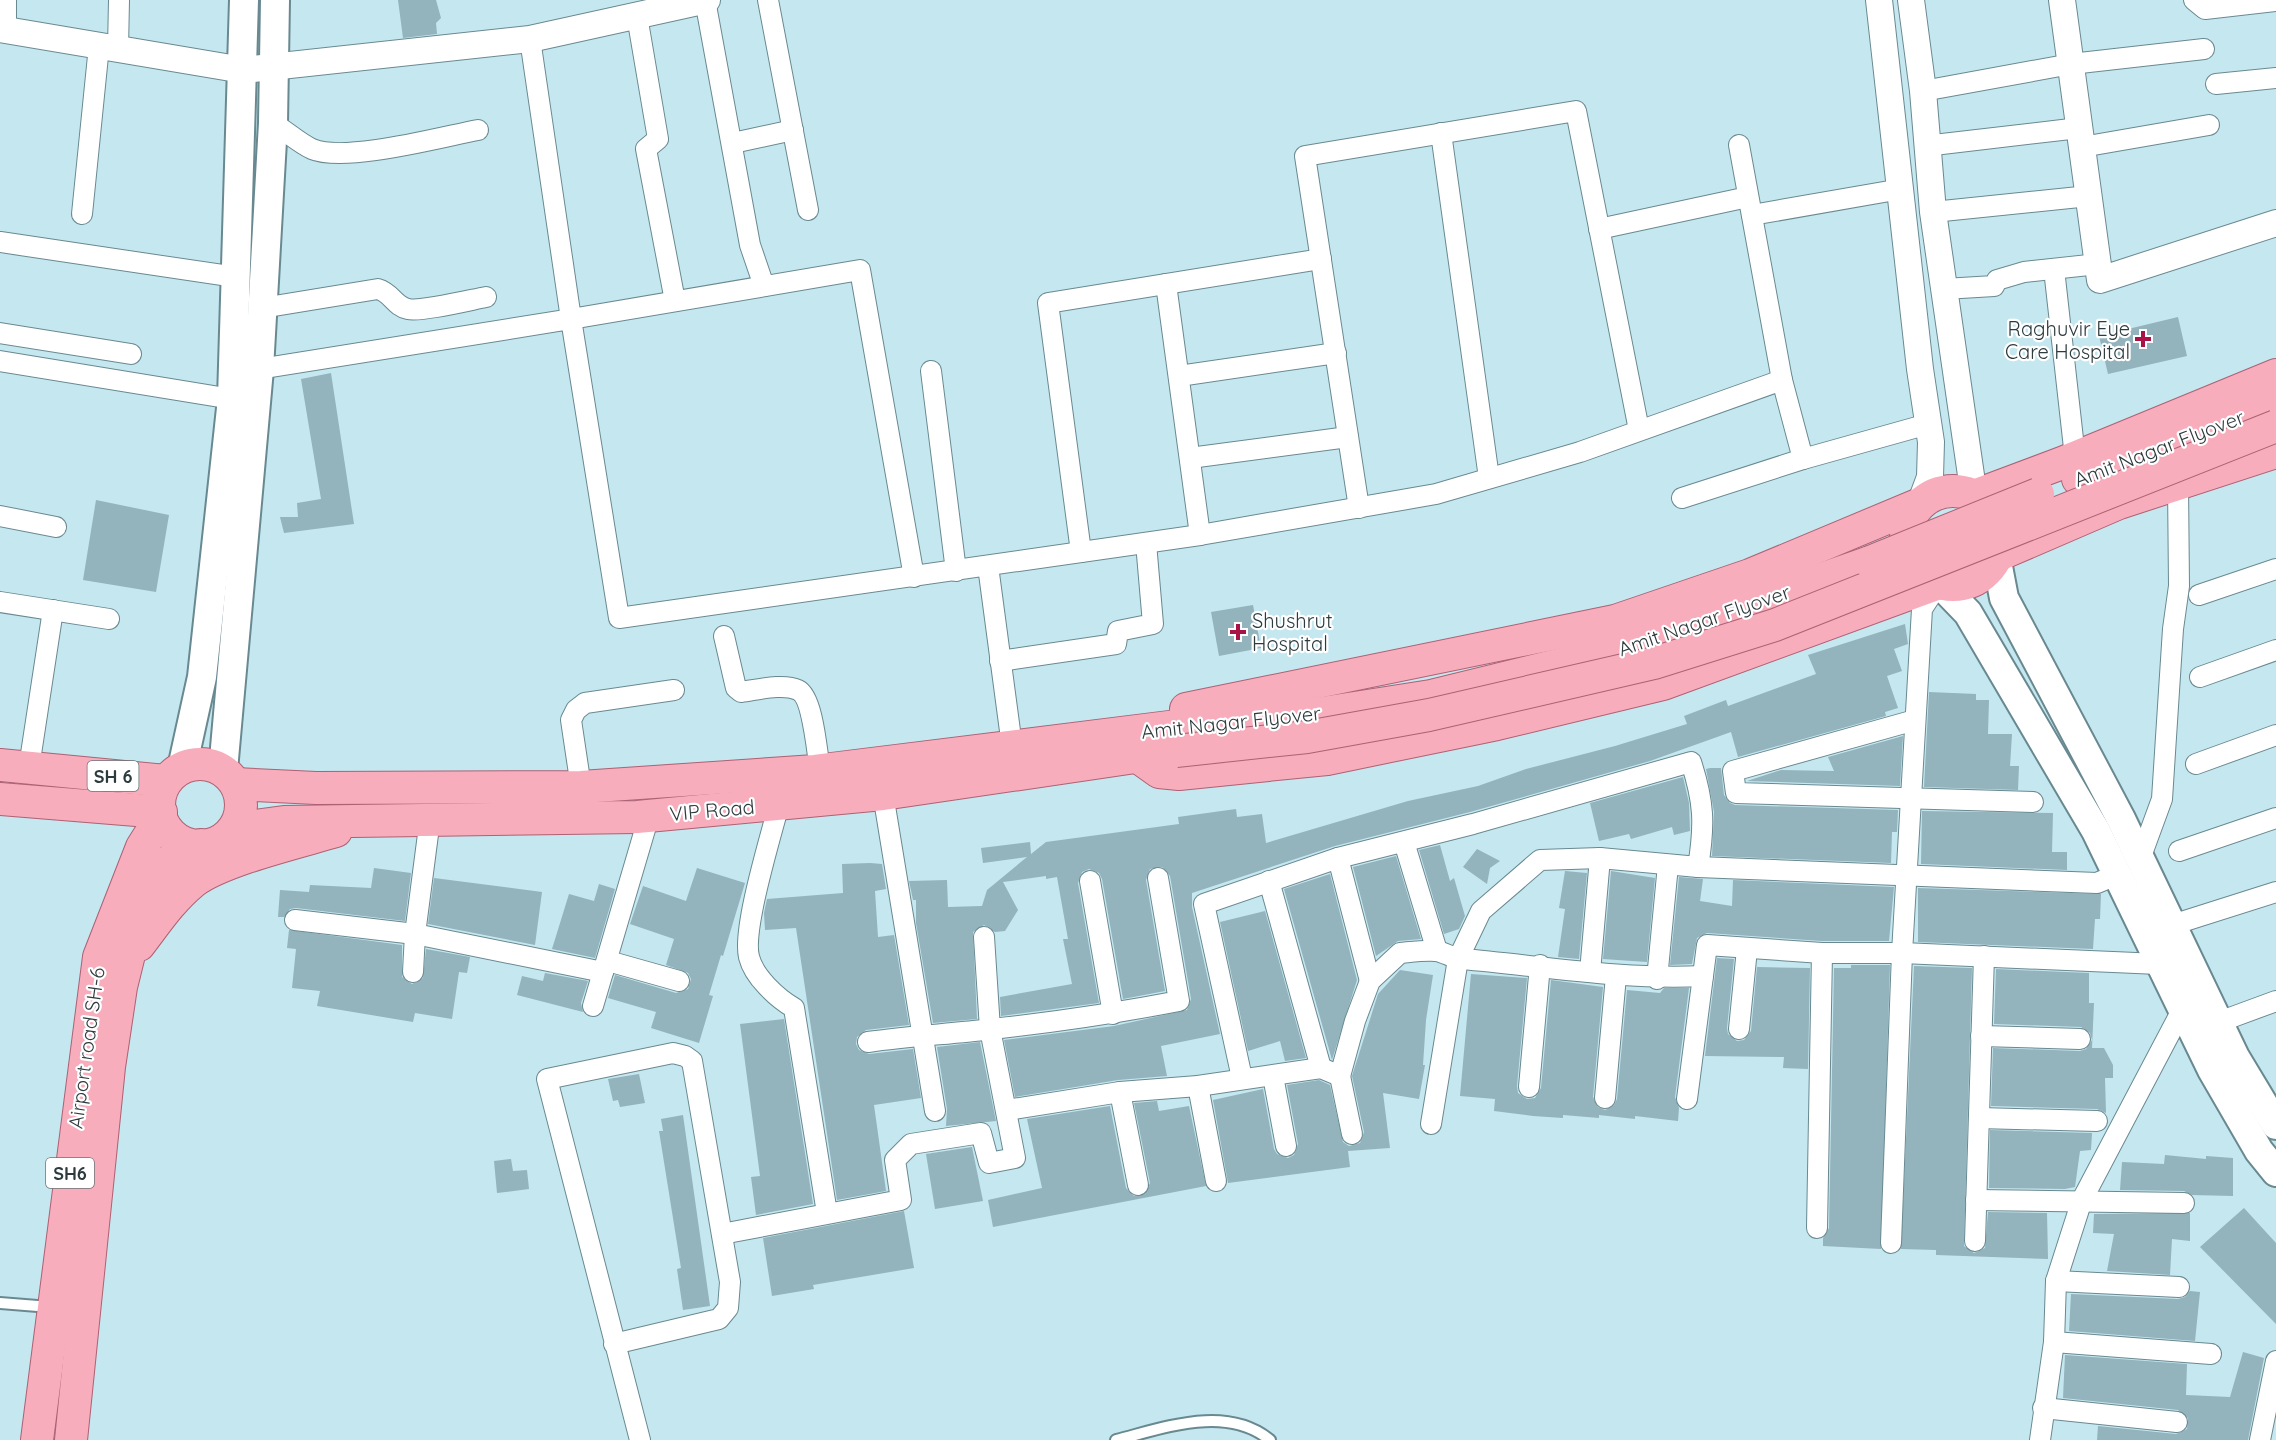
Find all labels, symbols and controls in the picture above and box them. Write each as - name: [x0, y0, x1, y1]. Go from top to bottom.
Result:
- place label: Raghuvir Eye Care Hospital: [2005, 316, 2130, 364]
- marker: Raghuvir Eye Care Hospital: [2134, 330, 2152, 348]
- street label: Amit Nagar Flyover: [2070, 404, 2248, 492]
- street label: Amit Nagar Flyover: [1615, 579, 1794, 661]
- place label: Shushrut Hospital: [1252, 608, 1333, 656]
- marker: Shushrut Hospital: [1229, 623, 1247, 641]
- street label: Amit Nagar Flyover: [1140, 700, 1322, 744]
- road number: SH 6: [88, 761, 138, 791]
- street label: VIP Road: [668, 794, 756, 826]
- street label: Airport road SH-6: [62, 966, 110, 1130]
- road number: SH6: [46, 1158, 94, 1188]

